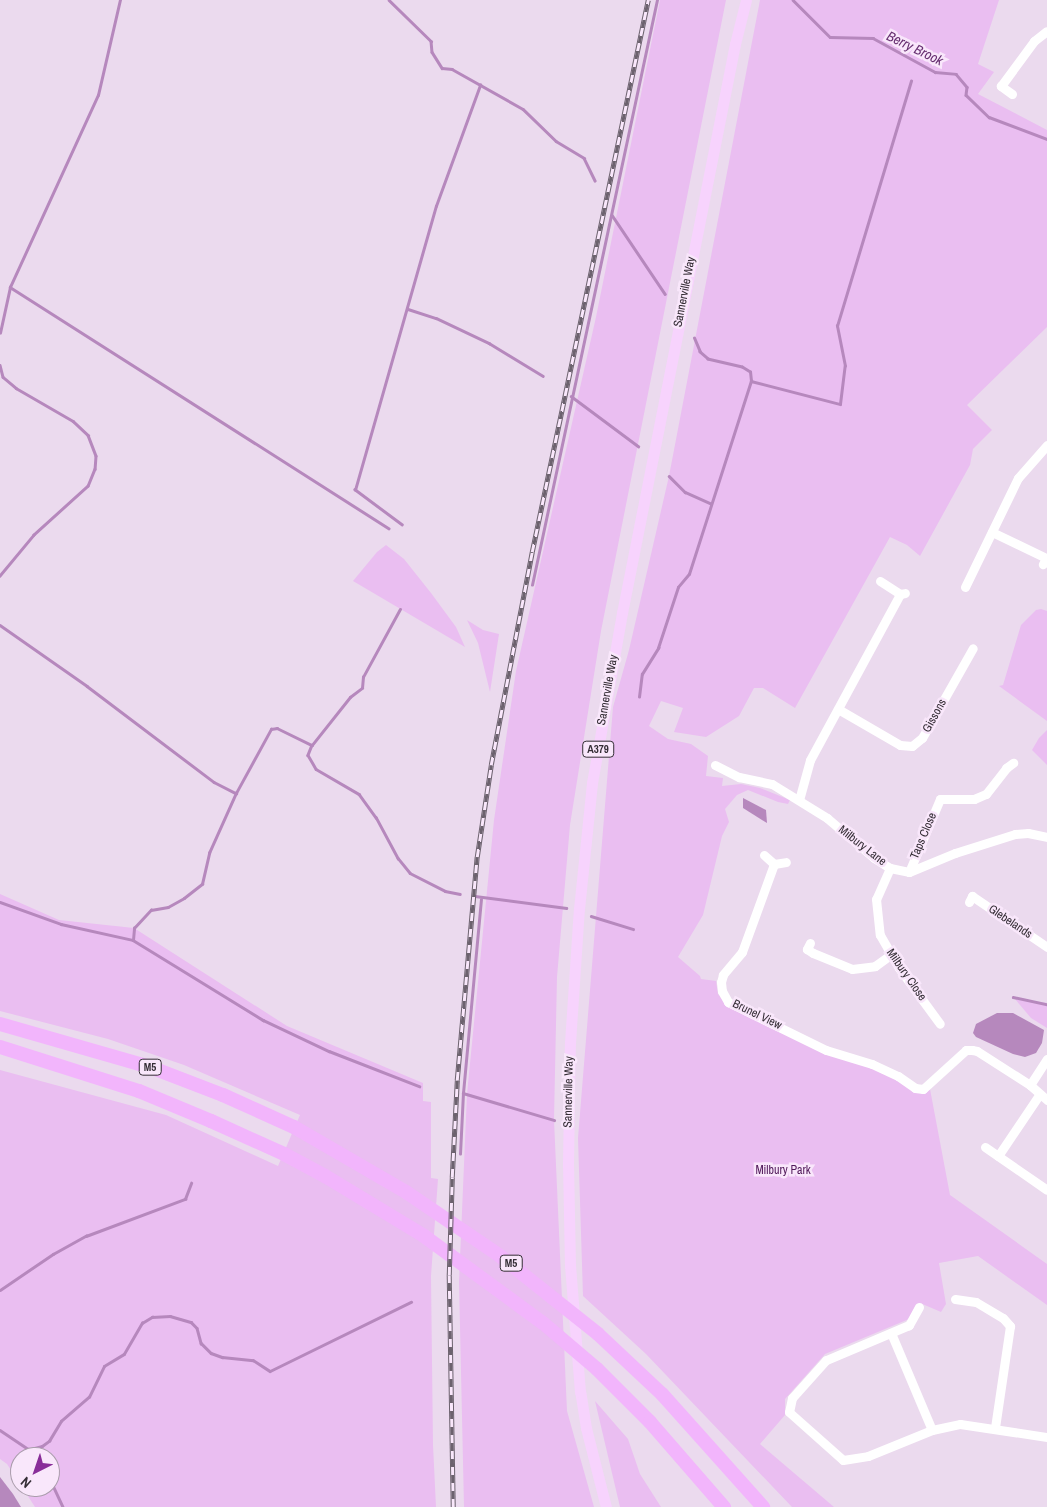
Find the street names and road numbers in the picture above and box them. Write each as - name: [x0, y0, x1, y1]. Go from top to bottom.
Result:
- street label: Sannerville Way: [671, 256, 699, 328]
- street label: Sannerville Way: [595, 654, 621, 726]
- street label: Gissons: [920, 697, 950, 735]
- road number: A379: [582, 741, 614, 758]
- street label: Taps Close: [908, 811, 940, 861]
- street label: Milbury Lane: [835, 823, 889, 869]
- street label: Glebelands: [985, 902, 1035, 942]
- street label: Milbury Close: [883, 946, 929, 1004]
- street label: Brunel View: [730, 997, 784, 1033]
- street label: Sannerville Way: [561, 1056, 577, 1128]
- road number: M5: [138, 1058, 162, 1076]
- road number: M5: [498, 1254, 524, 1272]

